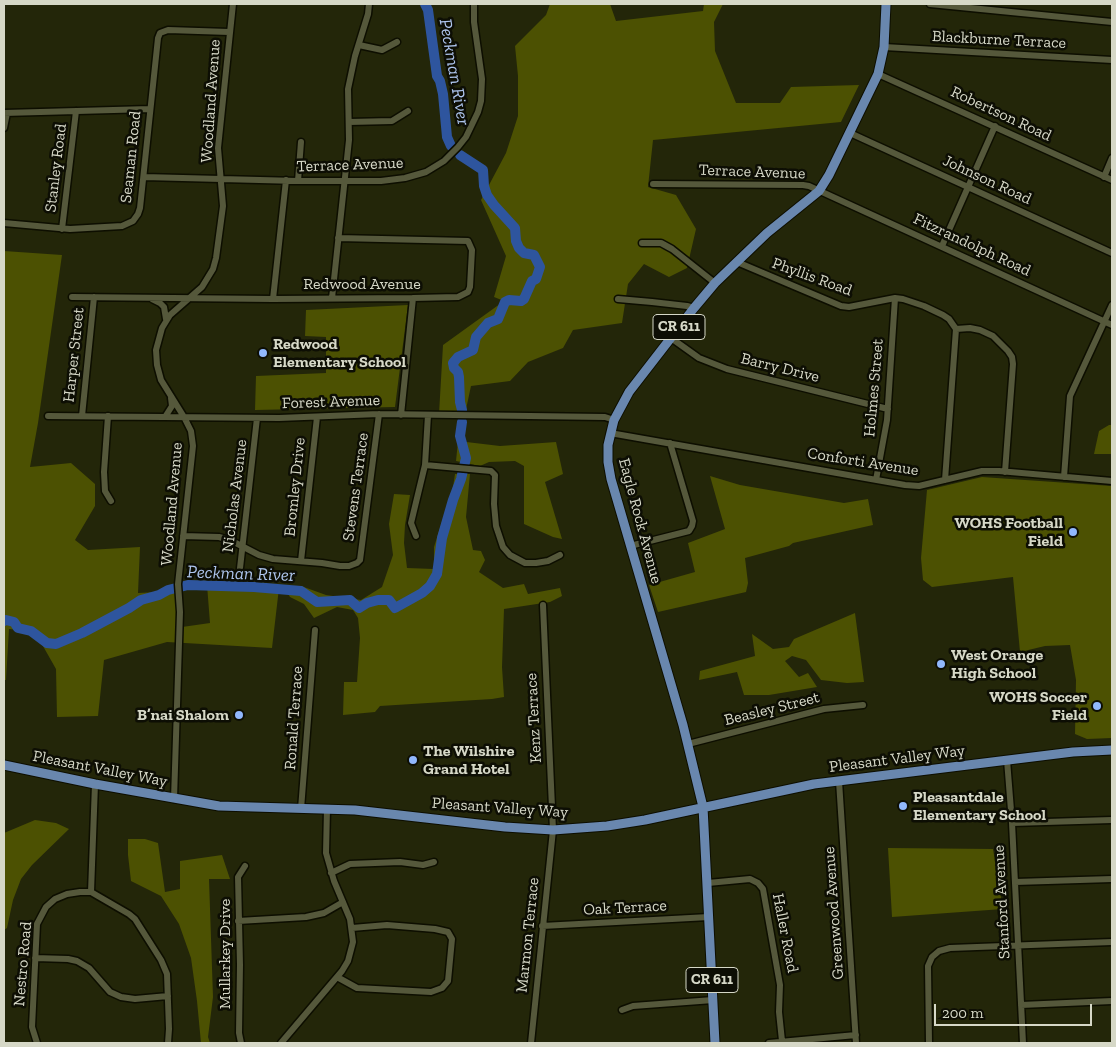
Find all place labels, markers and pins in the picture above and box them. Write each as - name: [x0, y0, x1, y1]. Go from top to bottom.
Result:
- place label: Redwood Elementary School: [273, 334, 406, 372]
- marker: Redwood Elementary School: [257, 347, 269, 359]
- place label: WOHS Football Field: [954, 513, 1063, 551]
- marker: WOHS Football Field: [1067, 526, 1079, 538]
- place label: West Orange High School: [951, 645, 1043, 683]
- marker: West Orange High School: [935, 658, 947, 670]
- place label: WOHS Soccer Field: [989, 687, 1087, 725]
- marker: WOHS Soccer Field: [1091, 700, 1103, 712]
- place label: B’nai Shalom: [137, 705, 229, 725]
- marker: B’nai Shalom: [233, 709, 245, 721]
- place label: The Wilshire Grand Hotel: [423, 741, 514, 779]
- marker: The Wilshire Grand Hotel: [407, 754, 419, 766]
- place label: Pleasantdale Elementary School: [913, 787, 1046, 825]
- marker: Pleasantdale Elementary School: [897, 800, 909, 812]

